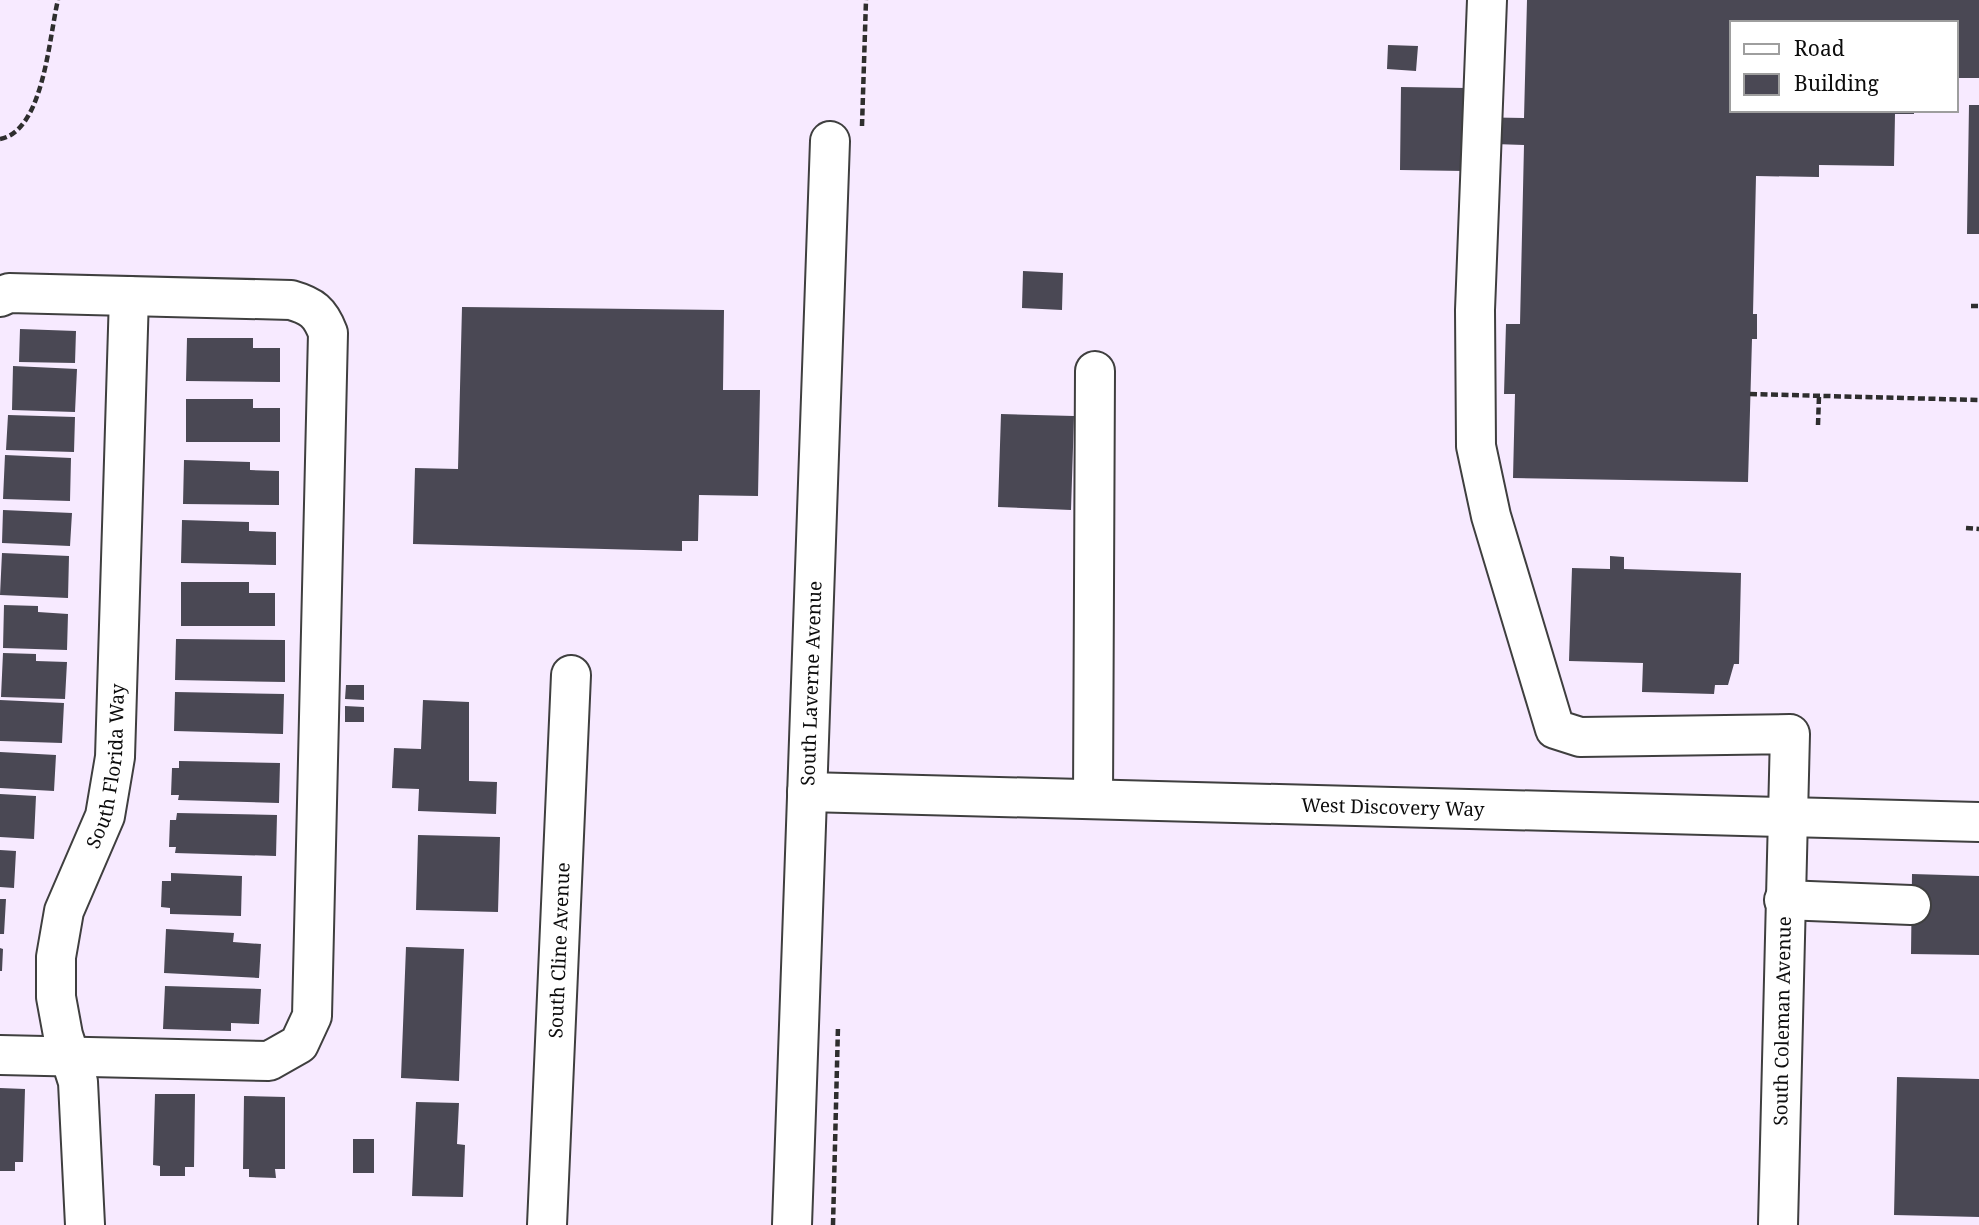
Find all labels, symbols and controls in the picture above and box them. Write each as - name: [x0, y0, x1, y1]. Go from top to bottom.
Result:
- legend: [1730, 21, 1958, 112]
- text: Road: [1794, 34, 1845, 62]
- text: Building: [1794, 69, 1879, 97]
- street label: South Laverne Avenue: [794, 580, 828, 786]
- street label: South Florida Way: [80, 683, 130, 852]
- street label: West Discovery Way: [1301, 792, 1485, 822]
- street label: South Cline Avenue: [542, 862, 576, 1039]
- street label: South Coleman Avenue: [1767, 916, 1797, 1126]

